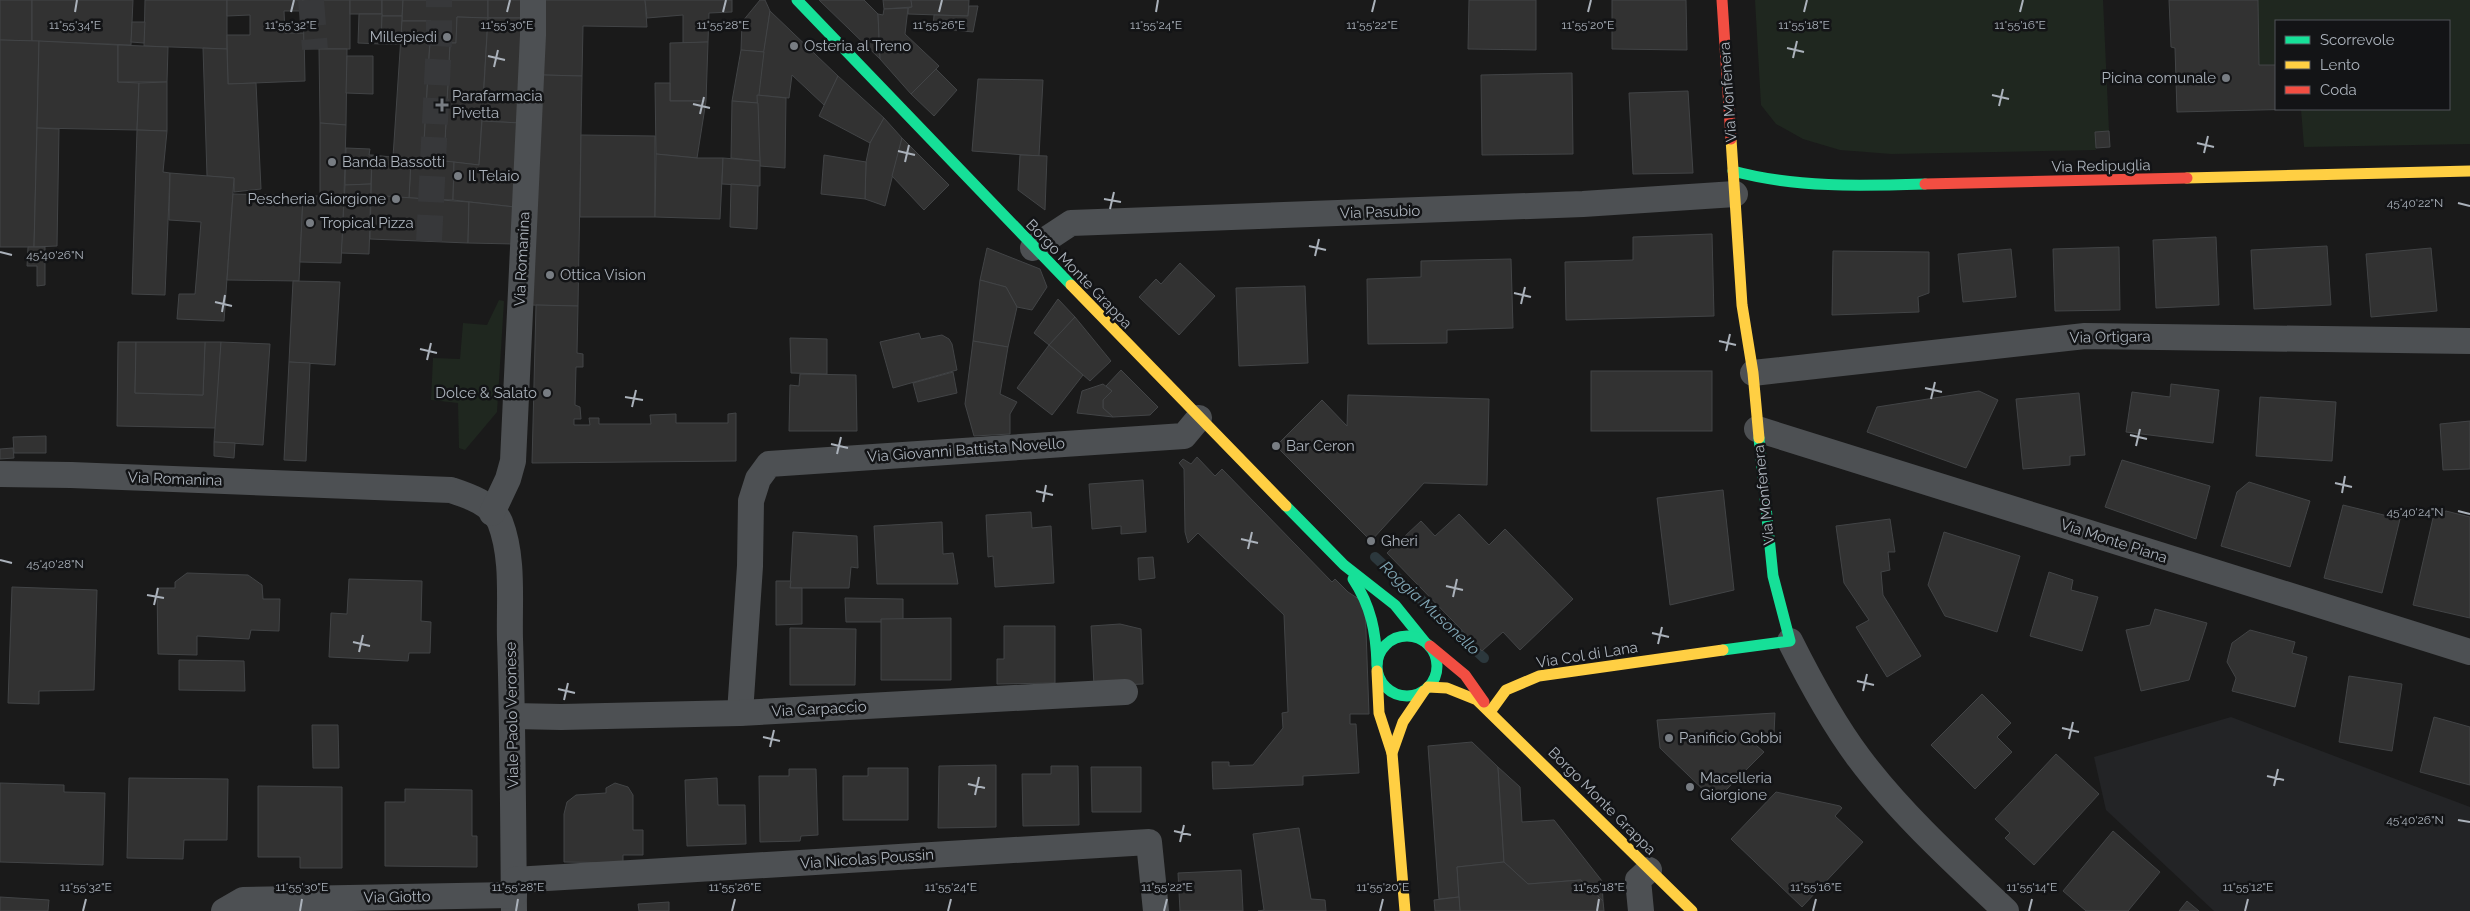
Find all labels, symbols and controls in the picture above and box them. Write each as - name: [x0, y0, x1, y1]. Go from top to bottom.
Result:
- text: 11°55'34"E: [49, 18, 101, 32]
- text: 11°55'32"E: [265, 18, 317, 32]
- text: 11°55'30"E: [481, 18, 533, 32]
- text: 11°55'28"E: [697, 18, 749, 32]
- text: 11°55'26"E: [913, 18, 965, 32]
- text: 11°55'24"E: [1130, 18, 1182, 32]
- text: 11°55'22"E: [1346, 18, 1398, 32]
- text: 11°55'20"E: [1562, 18, 1614, 32]
- text: 11°55'18"E: [1778, 18, 1830, 32]
- text: 11°55'16"E: [1994, 18, 2046, 32]
- legend: [2275, 20, 2450, 110]
- place label: Millepiedi: [370, 28, 437, 46]
- marker: Millepiedi: [441, 31, 453, 43]
- text: Scorrevole: [2320, 31, 2395, 49]
- place label: Osteria al Treno: [804, 37, 911, 55]
- marker: Osteria al Treno: [788, 40, 800, 52]
- street label: Via Monfenera: [1716, 41, 1740, 143]
- text: Lento: [2320, 56, 2360, 74]
- place label: Picina comunale: [2102, 69, 2216, 87]
- marker: Picina comunale: [2220, 72, 2232, 84]
- text: Coda: [2320, 81, 2357, 99]
- place label: Parafarmacia Pivetta: [452, 87, 543, 122]
- marker: Parafarmacia Pivetta: [436, 99, 448, 111]
- place label: Banda Bassotti: [342, 153, 445, 171]
- marker: Banda Bassotti: [326, 156, 338, 168]
- street label: Via Redipuglia: [2051, 156, 2151, 176]
- place label: Il Telaio: [468, 167, 520, 185]
- marker: Il Telaio: [452, 170, 464, 182]
- place label: Pescheria Giorgione: [247, 190, 386, 208]
- marker: Pescheria Giorgione: [390, 193, 402, 205]
- text: 45°40'22"N: [2387, 196, 2443, 210]
- street label: Via Pasubio: [1339, 202, 1421, 222]
- street label: Via Romanina: [511, 211, 533, 307]
- place label: Tropical Pizza: [320, 214, 414, 232]
- street label: Borgo Monte Grappa: [1022, 216, 1136, 332]
- marker: Tropical Pizza: [304, 217, 316, 229]
- text: 45°40'26"N: [26, 248, 84, 262]
- place label: Ottica Vision: [560, 266, 646, 284]
- marker: Ottica Vision: [544, 269, 556, 281]
- street label: Via Ortigara: [2069, 327, 2151, 347]
- place label: Dolce & Salato: [435, 384, 537, 402]
- marker: Dolce & Salato: [541, 387, 553, 399]
- street label: Via Giovanni Battista Novello: [867, 434, 1066, 466]
- place label: Bar Ceron: [1286, 437, 1355, 455]
- marker: Bar Ceron: [1270, 440, 1282, 452]
- street label: Via Monfenera: [1750, 444, 1778, 546]
- street label: Via Romanina: [127, 468, 223, 490]
- text: 45°40'24"N: [2387, 505, 2443, 519]
- street label: Via Monte Piana: [2058, 515, 2170, 567]
- place label: Gheri: [1381, 532, 1418, 550]
- marker: Gheri: [1365, 535, 1377, 547]
- text: 45°40'28"N: [26, 557, 84, 571]
- water label: Roggia Musonello: [1376, 557, 1484, 659]
- street label: Via Col di Lana: [1535, 638, 1639, 672]
- street label: Viale Paolo Veronese: [502, 641, 522, 788]
- street label: Via Carpaccio: [771, 698, 867, 720]
- place label: Panificio Gobbi: [1679, 729, 1782, 747]
- marker: Panificio Gobbi: [1663, 732, 1675, 744]
- street label: Borgo Monte Grappa: [1544, 743, 1660, 859]
- place label: Macelleria Giorgione: [1700, 769, 1772, 804]
- marker: Macelleria Giorgione: [1684, 781, 1696, 793]
- text: 45°40'26"N: [2386, 813, 2444, 827]
- street label: Via Nicolas Poussin: [799, 845, 935, 873]
- text: 11°55'32"E: [60, 880, 112, 894]
- text: 11°55'30"E: [276, 880, 328, 894]
- text: 11°55'28"E: [492, 880, 544, 894]
- text: 11°55'26"E: [709, 880, 761, 894]
- text: 11°55'24"E: [925, 880, 977, 894]
- text: 11°55'22"E: [1141, 880, 1193, 894]
- text: 11°55'20"E: [1357, 880, 1409, 894]
- text: 11°55'18"E: [1573, 880, 1625, 894]
- text: 11°55'16"E: [1790, 880, 1842, 894]
- text: 11°55'14"E: [2007, 880, 2057, 894]
- text: 11°55'12"E: [2223, 880, 2273, 894]
- street label: Via Giotto: [363, 887, 431, 907]

